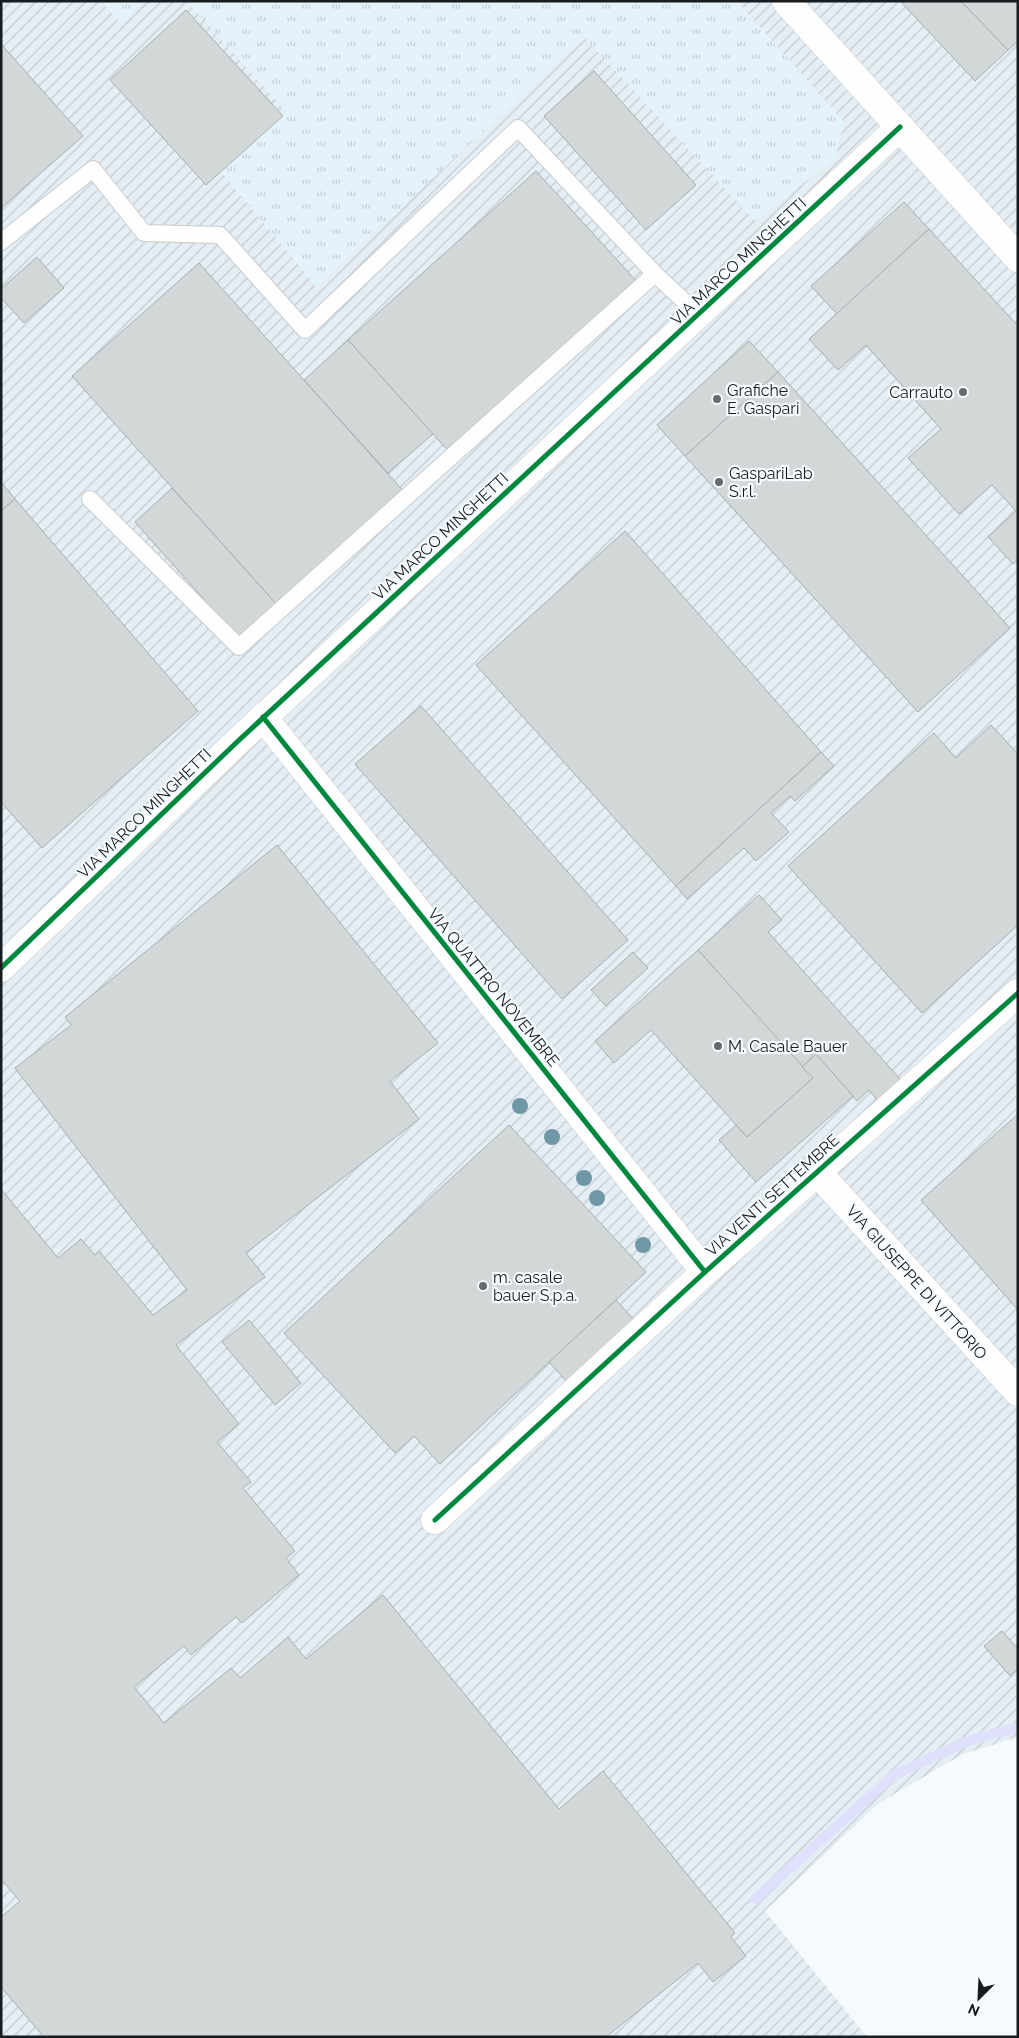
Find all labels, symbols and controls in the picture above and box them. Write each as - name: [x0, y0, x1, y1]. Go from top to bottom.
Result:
- street label: VIA MARCO MINGHETTI: [667, 194, 810, 329]
- place label: Grafiche E. Gaspari: [727, 381, 799, 418]
- place label: Carrauto: [889, 383, 953, 402]
- marker: Carrauto: [957, 386, 969, 398]
- marker: Grafiche E. Gaspari: [711, 393, 723, 405]
- place label: GaspariLab S.r.l.: [729, 464, 813, 501]
- street label: VIA MARCO MINGHETTI: [369, 469, 512, 604]
- marker: GaspariLab S.r.l.: [713, 476, 725, 488]
- street label: VIA MARCO MINGHETTI: [74, 745, 215, 882]
- street label: VIA QUATTRO NOVEMBRE: [424, 904, 563, 1070]
- place label: M. Casale Bauer: [728, 1037, 847, 1056]
- marker: M. Casale Bauer: [712, 1040, 724, 1052]
- street label: VIA VENTI SETTEMBRE: [702, 1130, 843, 1260]
- street label: VIA GIUSEPPE DI VITTORIO: [842, 1201, 991, 1363]
- place label: m. casale bauer S.p.a.: [493, 1268, 577, 1305]
- marker: m. casale bauer S.p.a.: [477, 1280, 489, 1292]
- north arrow: [954, 1973, 1004, 2023]
- text: N: [966, 2000, 982, 2019]

